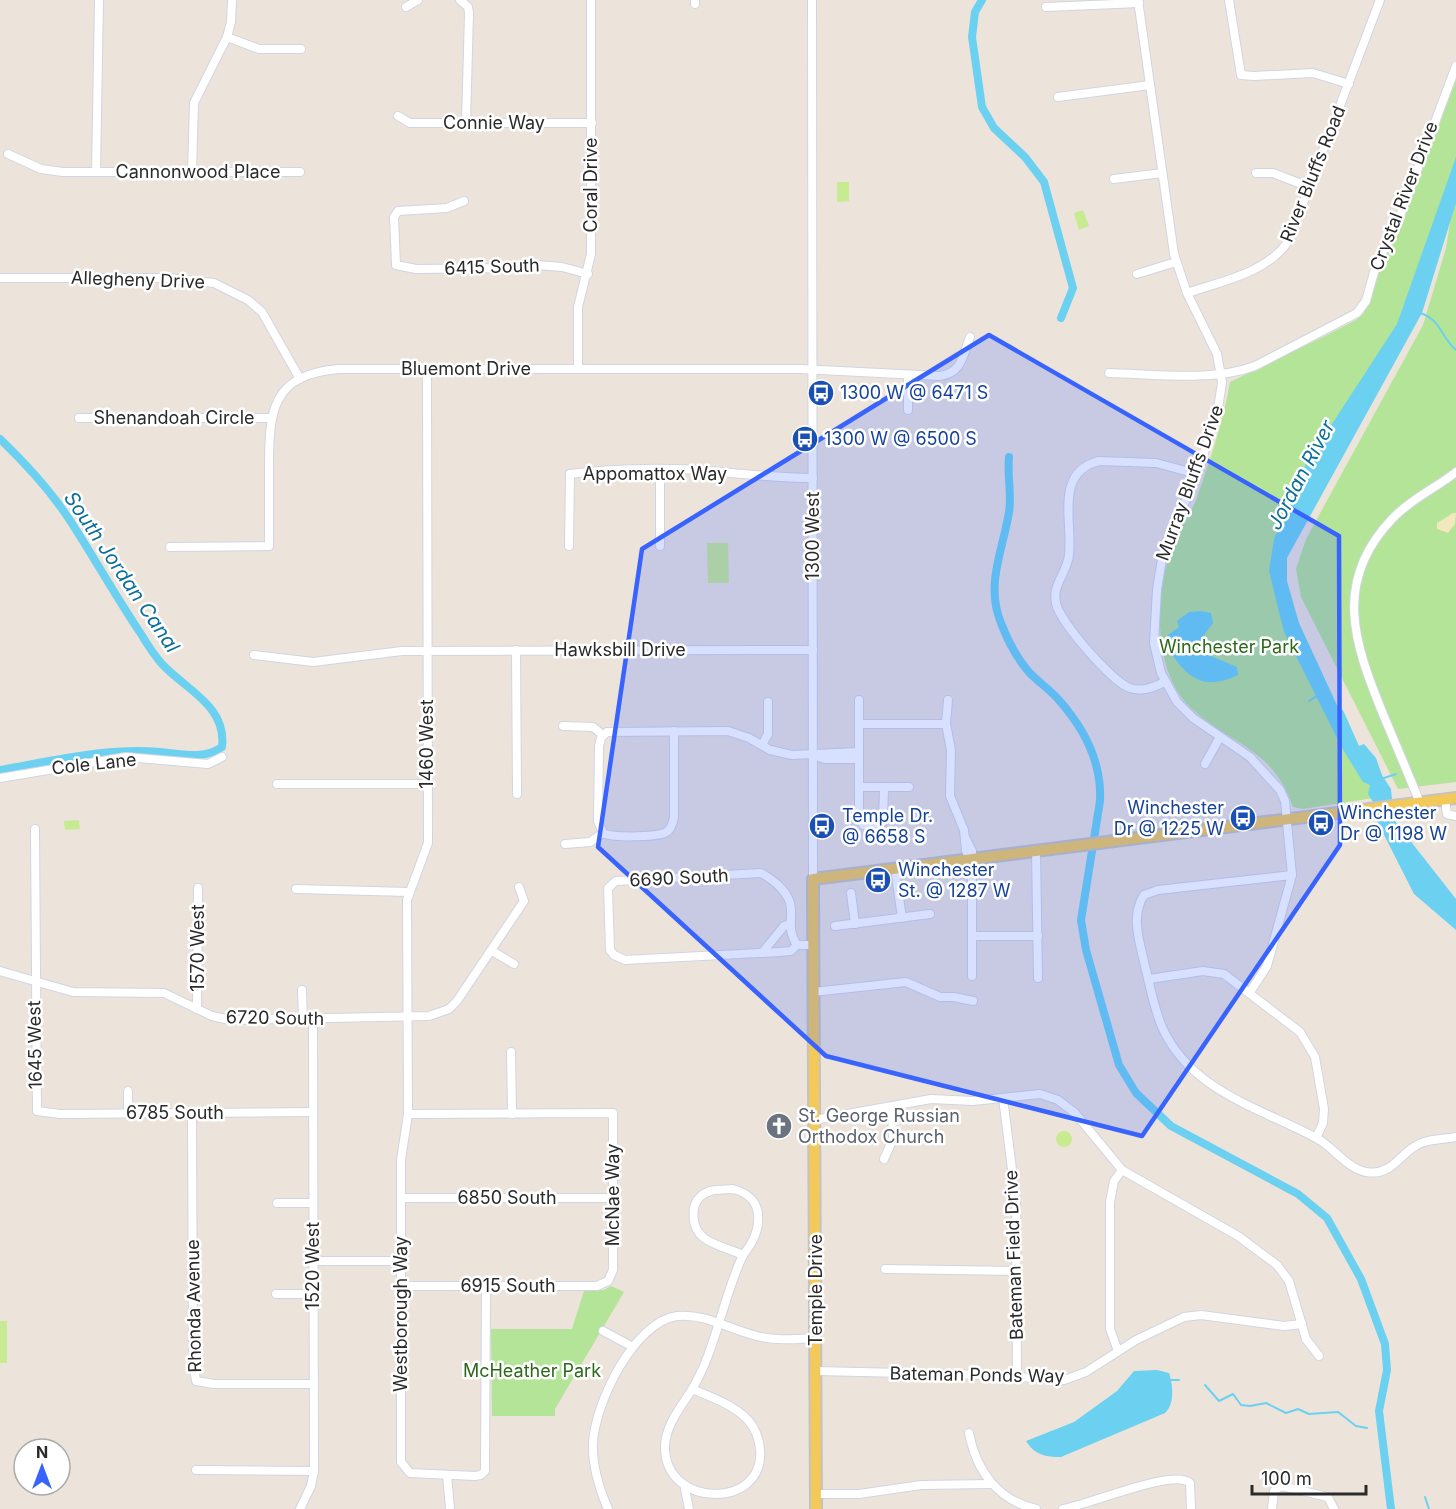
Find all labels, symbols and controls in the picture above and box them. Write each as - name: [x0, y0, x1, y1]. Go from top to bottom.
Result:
- street label: River Bluffs Road: [1276, 103, 1349, 245]
- street label: Connie Way: [443, 112, 545, 133]
- street label: Crystal River Drive: [1365, 118, 1442, 273]
- street label: Coral Drive: [580, 138, 601, 232]
- street label: Cannonwood Place: [116, 161, 280, 182]
- street label: 6415 South: [444, 254, 540, 279]
- street label: Allegheny Drive: [71, 267, 205, 292]
- street label: Bluemont Drive: [401, 358, 531, 379]
- bus stop icon: 1300 W @ 6471 S: [806, 378, 836, 408]
- place label: 1300 W @ 6471 S: [840, 382, 988, 403]
- street label: Murray Bluffs Drive: [1152, 402, 1227, 563]
- street label: Shenandoah Circle: [94, 407, 255, 428]
- water label: Jordan River: [1262, 416, 1340, 534]
- bus stop icon: 1300 W @ 6500 S: [790, 424, 820, 454]
- place label: 1300 W @ 6500 S: [824, 428, 977, 449]
- street label: Appomattox Way: [583, 463, 727, 484]
- water label: South Jordan Canal: [59, 487, 185, 657]
- street label: 1300 West: [802, 491, 823, 580]
- park label: Winchester Park: [1159, 636, 1299, 657]
- street label: Hawksbill Drive: [554, 639, 686, 660]
- street label: 1460 West: [416, 699, 437, 789]
- street label: Cole Lane: [50, 749, 137, 778]
- place label: Winchester Dr @ 1225 W: [1114, 797, 1224, 839]
- place label: Winchester Dr @ 1198 W: [1340, 802, 1447, 844]
- bus stop icon: Winchester Dr @ 1225 W: [1228, 803, 1258, 833]
- place label: Temple Dr. @ 6658 S: [842, 805, 933, 847]
- bus stop icon: Winchester Dr @ 1198 W: [1306, 808, 1336, 838]
- bus stop icon: Temple Dr. @ 6658 S: [807, 811, 837, 841]
- place label: Winchester St. @ 1287 W: [898, 859, 1011, 901]
- street label: 6690 South: [629, 864, 729, 891]
- bus stop icon: Winchester St. @ 1287 W: [863, 865, 893, 895]
- street label: 1570 West: [187, 904, 208, 992]
- street label: 1645 West: [23, 1000, 46, 1090]
- street label: 6720 South: [226, 1006, 324, 1029]
- street label: 6785 South: [126, 1102, 224, 1123]
- place label: St. George Russian Orthodox Church: [798, 1105, 960, 1147]
- church icon: St. George Russian Orthodox Church: [764, 1111, 794, 1141]
- street label: McNae Way: [602, 1144, 623, 1246]
- street label: Bateman Field Drive: [1000, 1170, 1027, 1340]
- street label: 6850 South: [457, 1187, 557, 1208]
- street label: 1520 West: [302, 1222, 323, 1310]
- street label: Temple Drive: [805, 1234, 826, 1346]
- street label: Westborough Way: [390, 1236, 411, 1392]
- street label: Rhonda Avenue: [182, 1239, 205, 1373]
- street label: 6915 South: [460, 1275, 556, 1296]
- park label: McHeather Park: [463, 1360, 601, 1381]
- street label: Bateman Ponds Way: [889, 1362, 1065, 1387]
- north arrow: [12, 1437, 72, 1497]
- text: N: [36, 1442, 48, 1462]
- scale bar: [1252, 1458, 1366, 1496]
- text: 100 m: [1261, 1468, 1312, 1489]

